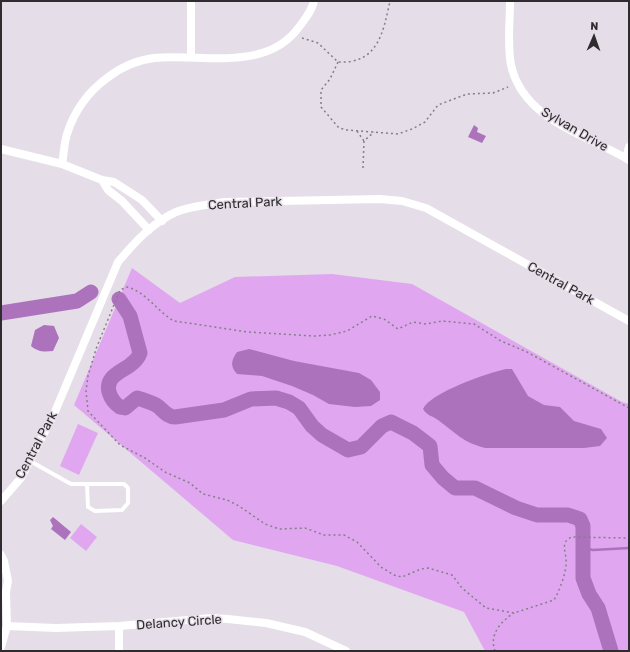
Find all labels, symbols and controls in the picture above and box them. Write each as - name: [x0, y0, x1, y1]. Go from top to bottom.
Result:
- north arrow: [574, 16, 614, 56]
- text: N: [590, 20, 599, 33]
- street label: Sylvan Drive: [539, 104, 611, 154]
- street label: Central Park: [208, 194, 283, 212]
- street label: Central Park: [525, 258, 597, 308]
- street label: Central Park: [12, 408, 60, 481]
- street label: Delancy Circle: [136, 612, 222, 632]

